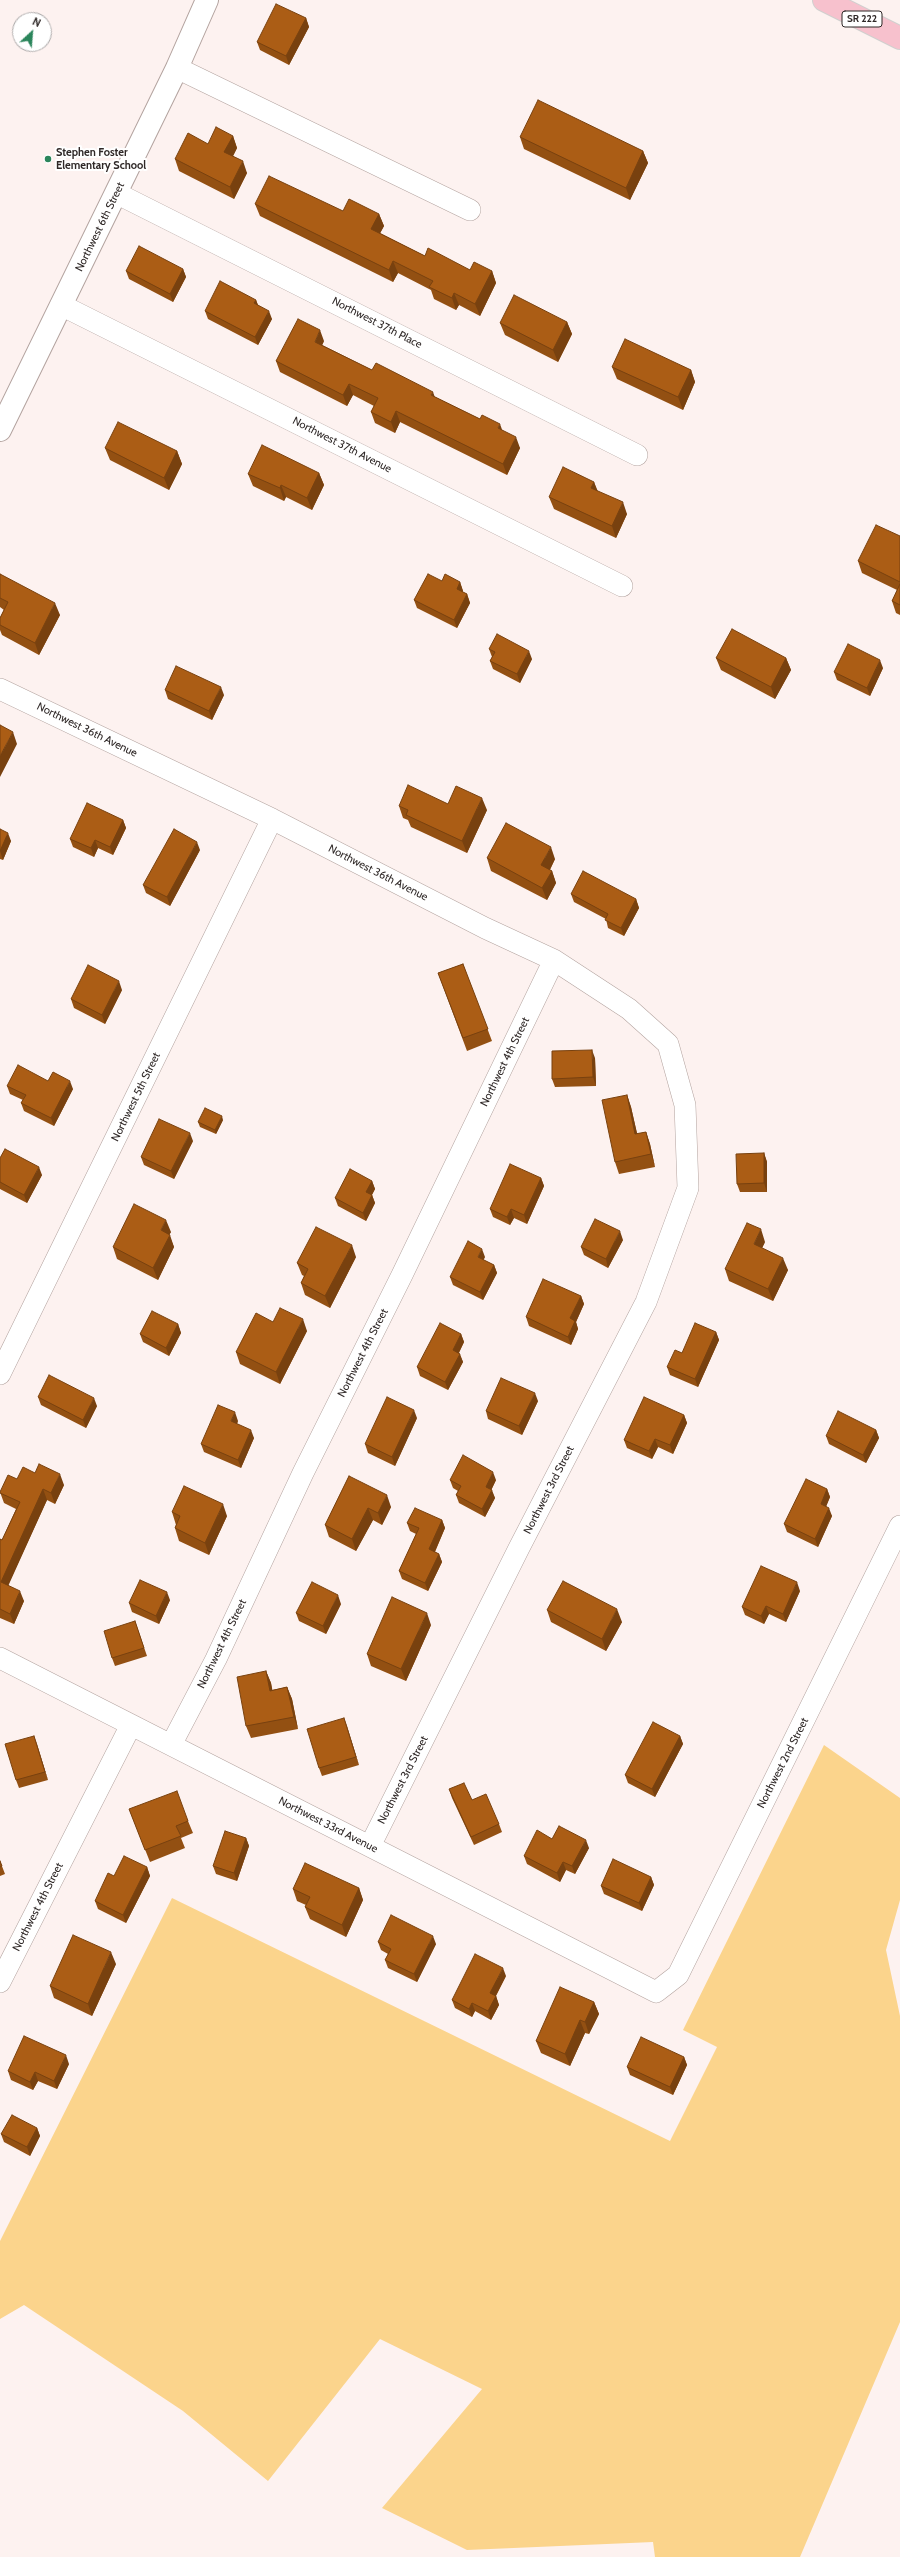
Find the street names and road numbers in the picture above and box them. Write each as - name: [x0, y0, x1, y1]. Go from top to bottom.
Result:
- road number: SR 222: [842, 11, 882, 27]
- street label: Northwest 6th Street: [73, 180, 127, 274]
- street label: Northwest 37th Place: [330, 295, 424, 351]
- street label: Northwest 37th Avenue: [290, 414, 394, 476]
- street label: Northwest 36th Avenue: [35, 700, 139, 760]
- street label: Northwest 36th Avenue: [326, 842, 430, 904]
- street label: Northwest 4th Street: [478, 1015, 532, 1109]
- street label: Northwest 5th Street: [109, 1050, 163, 1144]
- street label: Northwest 4th Street: [335, 1306, 391, 1400]
- street label: Northwest 3rd Street: [521, 1444, 577, 1536]
- street label: Northwest 4th Street: [195, 1597, 249, 1691]
- street label: Northwest 2nd Street: [754, 1716, 812, 1810]
- street label: Northwest 3rd Street: [375, 1734, 431, 1826]
- street label: Northwest 33rd Avenue: [276, 1794, 380, 1856]
- street label: Northwest 4th Street: [10, 1860, 66, 1954]

